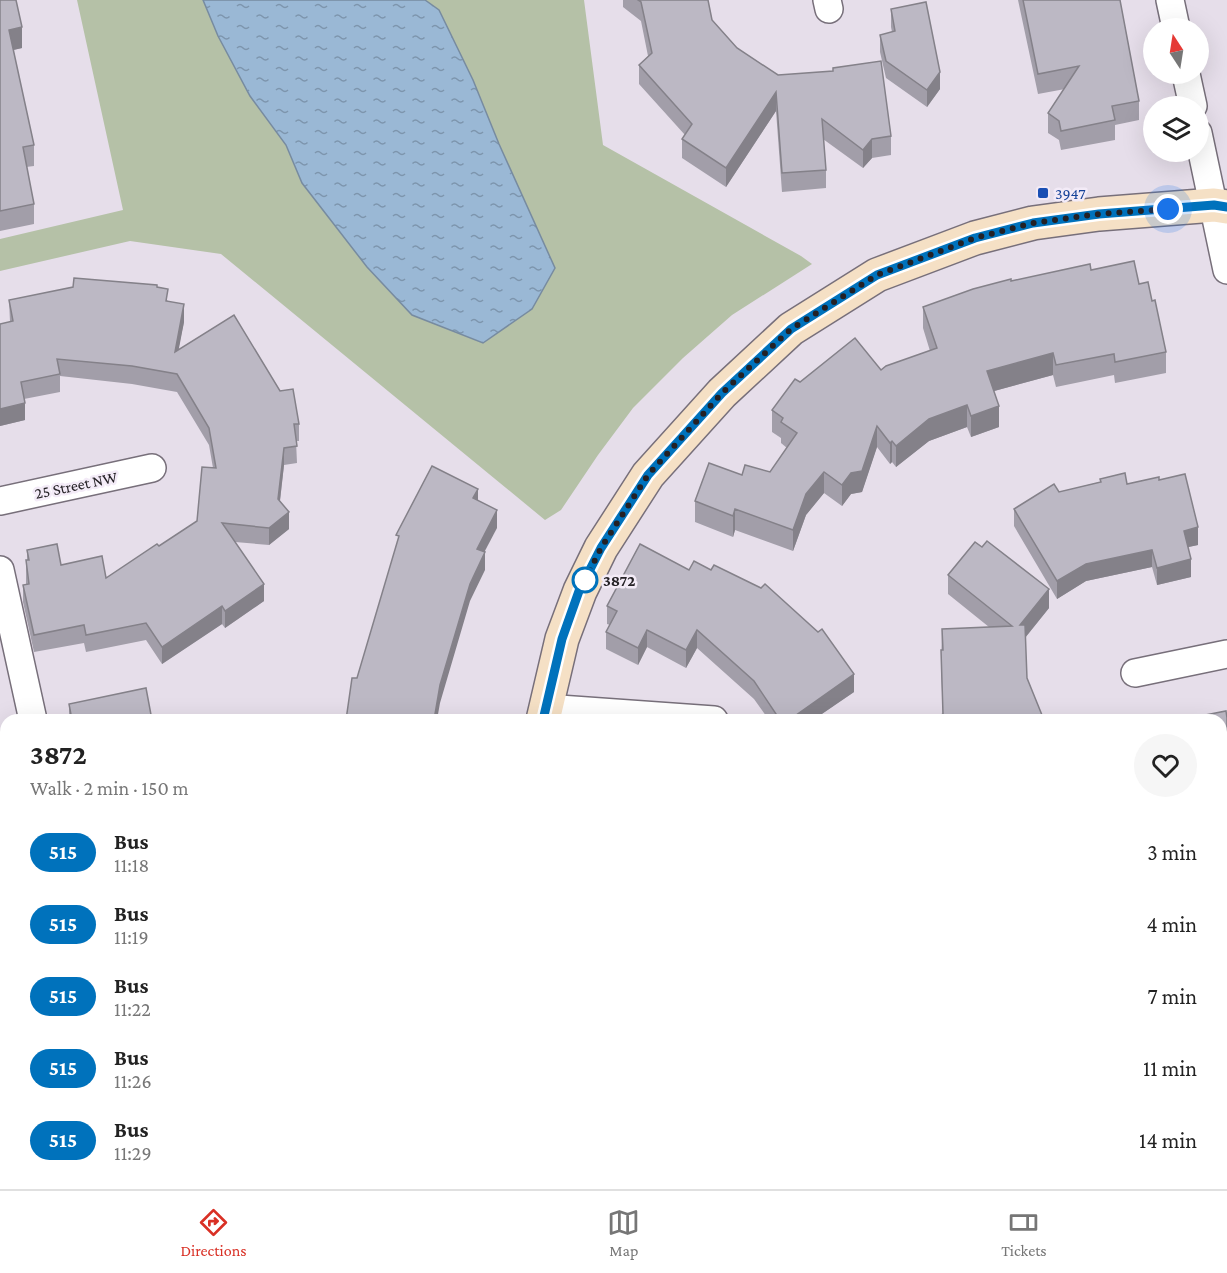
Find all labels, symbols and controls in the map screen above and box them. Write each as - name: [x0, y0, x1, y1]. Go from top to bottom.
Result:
- north arrow: [1143, 18, 1209, 84]
- map controls: [1143, 18, 1209, 162]
- button: layers: [1143, 96, 1209, 162]
- place label: 3947: [1055, 185, 1086, 202]
- marker: 3947: [1036, 186, 1050, 200]
- your location: [1153, 194, 1183, 224]
- street label: 25 Street NW: [33, 468, 119, 502]
- marker: 3872: [572, 567, 598, 593]
- place label: 3872: [603, 572, 635, 589]
- button: heart: [1134, 734, 1197, 797]
- text: 3872: [30, 739, 87, 770]
- text: Walk · 2 min · 150 m: [30, 777, 189, 799]
- text: Bus: [114, 829, 148, 854]
- text: 515: [49, 840, 77, 864]
- text: 3 min: [1147, 840, 1197, 865]
- text: 11:18: [114, 854, 149, 876]
- text: Bus: [114, 901, 148, 926]
- text: 515: [49, 912, 77, 936]
- text: 4 min: [1146, 912, 1197, 937]
- text: 11:19: [114, 926, 149, 948]
- text: Bus: [114, 973, 148, 998]
- text: 515: [49, 984, 77, 1008]
- text: 7 min: [1147, 984, 1197, 1009]
- text: 11:22: [114, 998, 151, 1020]
- text: Bus: [114, 1045, 148, 1070]
- text: 515: [49, 1056, 77, 1080]
- text: 11 min: [1143, 1056, 1197, 1081]
- text: 11:26: [114, 1070, 152, 1092]
- text: Bus: [114, 1117, 148, 1142]
- text: 515: [49, 1128, 77, 1152]
- text: 14 min: [1139, 1128, 1197, 1153]
- text: 11:29: [114, 1142, 152, 1164]
- tab: Directions: [180, 1206, 247, 1259]
- tab: Map: [607, 1206, 640, 1259]
- tab: Tickets: [1001, 1206, 1047, 1259]

